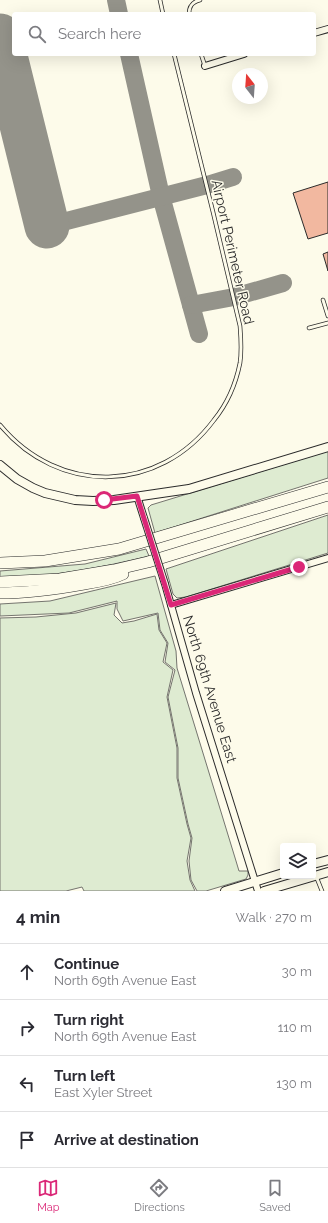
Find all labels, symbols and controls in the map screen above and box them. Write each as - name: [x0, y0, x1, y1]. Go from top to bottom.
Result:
- search box: [12, 12, 316, 56]
- icon: search: [26, 23, 48, 45]
- text: Search here: [58, 25, 141, 43]
- north arrow: [232, 68, 268, 104]
- street label: Airport Perimeter Road: [209, 178, 257, 326]
- route start: [95, 491, 113, 509]
- route end: [290, 558, 308, 576]
- street label: North 69th Avenue East: [180, 613, 240, 765]
- map controls: [280, 843, 316, 879]
- button: layers: [280, 843, 316, 879]
- text: 4 min: [16, 907, 60, 927]
- text: Walk · 270 m: [236, 910, 312, 925]
- text: Continue: [54, 955, 119, 973]
- icon: ahead: [16, 961, 38, 983]
- text: 30 m: [282, 964, 312, 979]
- text: North 69th Avenue East: [54, 973, 196, 988]
- text: Turn right: [54, 1011, 124, 1029]
- icon: right: [16, 1017, 38, 1039]
- text: 110 m: [278, 1020, 312, 1035]
- text: North 69th Avenue East: [54, 1029, 196, 1044]
- text: Turn left: [54, 1067, 115, 1085]
- icon: left: [16, 1073, 38, 1095]
- text: 130 m: [276, 1076, 312, 1091]
- text: East Xyler Street: [54, 1085, 152, 1100]
- icon: arrive: [16, 1129, 38, 1151]
- text: Arrive at destination: [54, 1131, 199, 1149]
- tab: Map: [37, 1177, 60, 1214]
- tab: Directions: [134, 1177, 185, 1214]
- tab: Saved: [259, 1177, 291, 1214]

